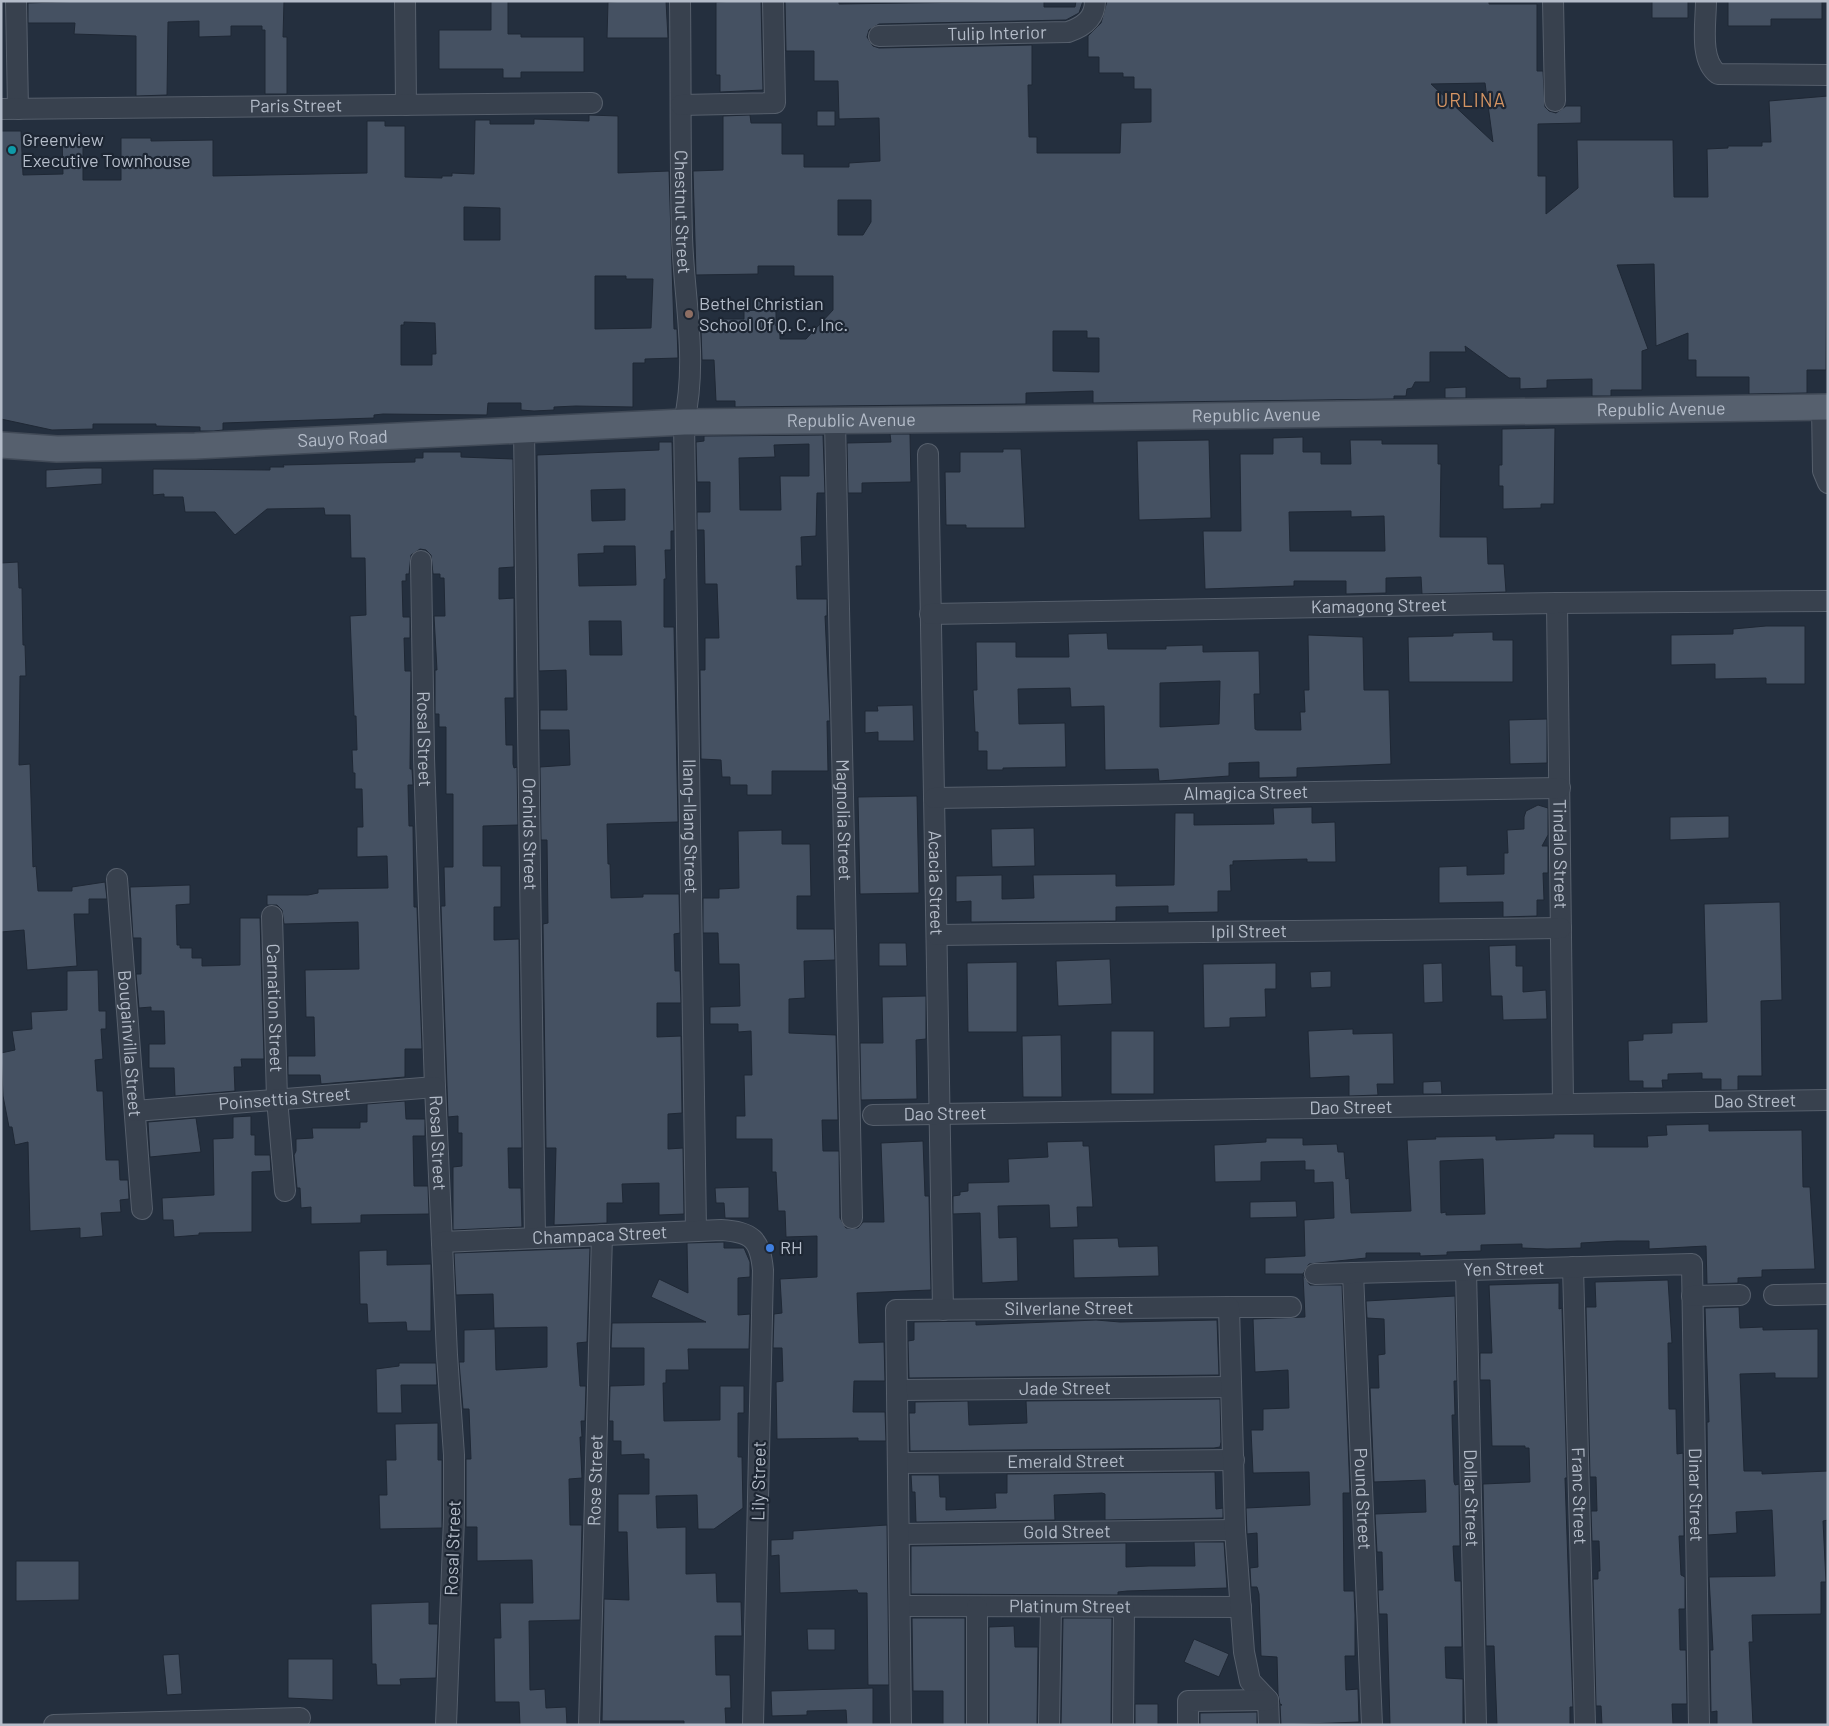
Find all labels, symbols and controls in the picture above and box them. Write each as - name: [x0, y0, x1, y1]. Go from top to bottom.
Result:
- street label: Tulip Interior: [947, 20, 1047, 45]
- district label: URLINA: [1436, 88, 1506, 111]
- street label: Paris Street: [250, 94, 342, 116]
- place label: Greenview Executive Townhouse: [22, 128, 191, 171]
- marker: Greenview Executive Townhouse: [6, 144, 18, 156]
- street label: Chestnut Street: [671, 150, 696, 275]
- place label: Bethel Christian School Of Q. C., Inc.: [699, 292, 848, 335]
- marker: Bethel Christian School Of Q. C., Inc.: [683, 308, 695, 320]
- street label: Republic Avenue: [1596, 396, 1726, 420]
- street label: Republic Avenue: [1192, 402, 1321, 426]
- street label: Republic Avenue: [787, 408, 916, 431]
- street label: Sauyo Road: [297, 425, 388, 451]
- street label: Kamagong Street: [1311, 593, 1447, 617]
- street label: Rosal Street: [413, 691, 437, 787]
- street label: Ilang-Ilang Street: [679, 759, 703, 894]
- street label: Magnolia Street: [832, 759, 857, 881]
- street label: Orchids Street: [519, 777, 542, 890]
- street label: Almagica Street: [1183, 780, 1309, 804]
- street label: Tindalo Street: [1549, 799, 1573, 909]
- street label: Acacia Street: [925, 830, 948, 936]
- street label: Ipil Street: [1211, 919, 1287, 942]
- street label: Carnation Street: [263, 943, 288, 1073]
- street label: Bougainvilla Street: [114, 969, 147, 1118]
- street label: Poinsettia Street: [218, 1082, 351, 1114]
- street label: Dao Street: [1713, 1088, 1796, 1112]
- street label: Rosal Street: [425, 1094, 452, 1191]
- street label: Dao Street: [1309, 1095, 1393, 1118]
- street label: Dao Street: [903, 1101, 987, 1125]
- street label: Champaca Street: [532, 1220, 668, 1248]
- place label: RH: [780, 1236, 803, 1258]
- marker: RH: [764, 1242, 776, 1254]
- street label: Yen Street: [1463, 1256, 1545, 1280]
- street label: Silverlane Street: [1004, 1296, 1134, 1319]
- street label: Jade Street: [1019, 1376, 1111, 1399]
- street label: Rose Street: [582, 1434, 607, 1526]
- street label: Lily Street: [746, 1441, 770, 1521]
- street label: Pound Street: [1350, 1447, 1377, 1550]
- street label: Franc Street: [1568, 1447, 1592, 1545]
- street label: Dinar Street: [1685, 1448, 1708, 1542]
- street label: Emerald Street: [1007, 1449, 1125, 1472]
- street label: Dollar Street: [1460, 1449, 1484, 1547]
- street label: Rosal Street: [439, 1500, 465, 1596]
- street label: Gold Street: [1023, 1519, 1111, 1543]
- street label: Platinum Street: [1009, 1594, 1131, 1617]

